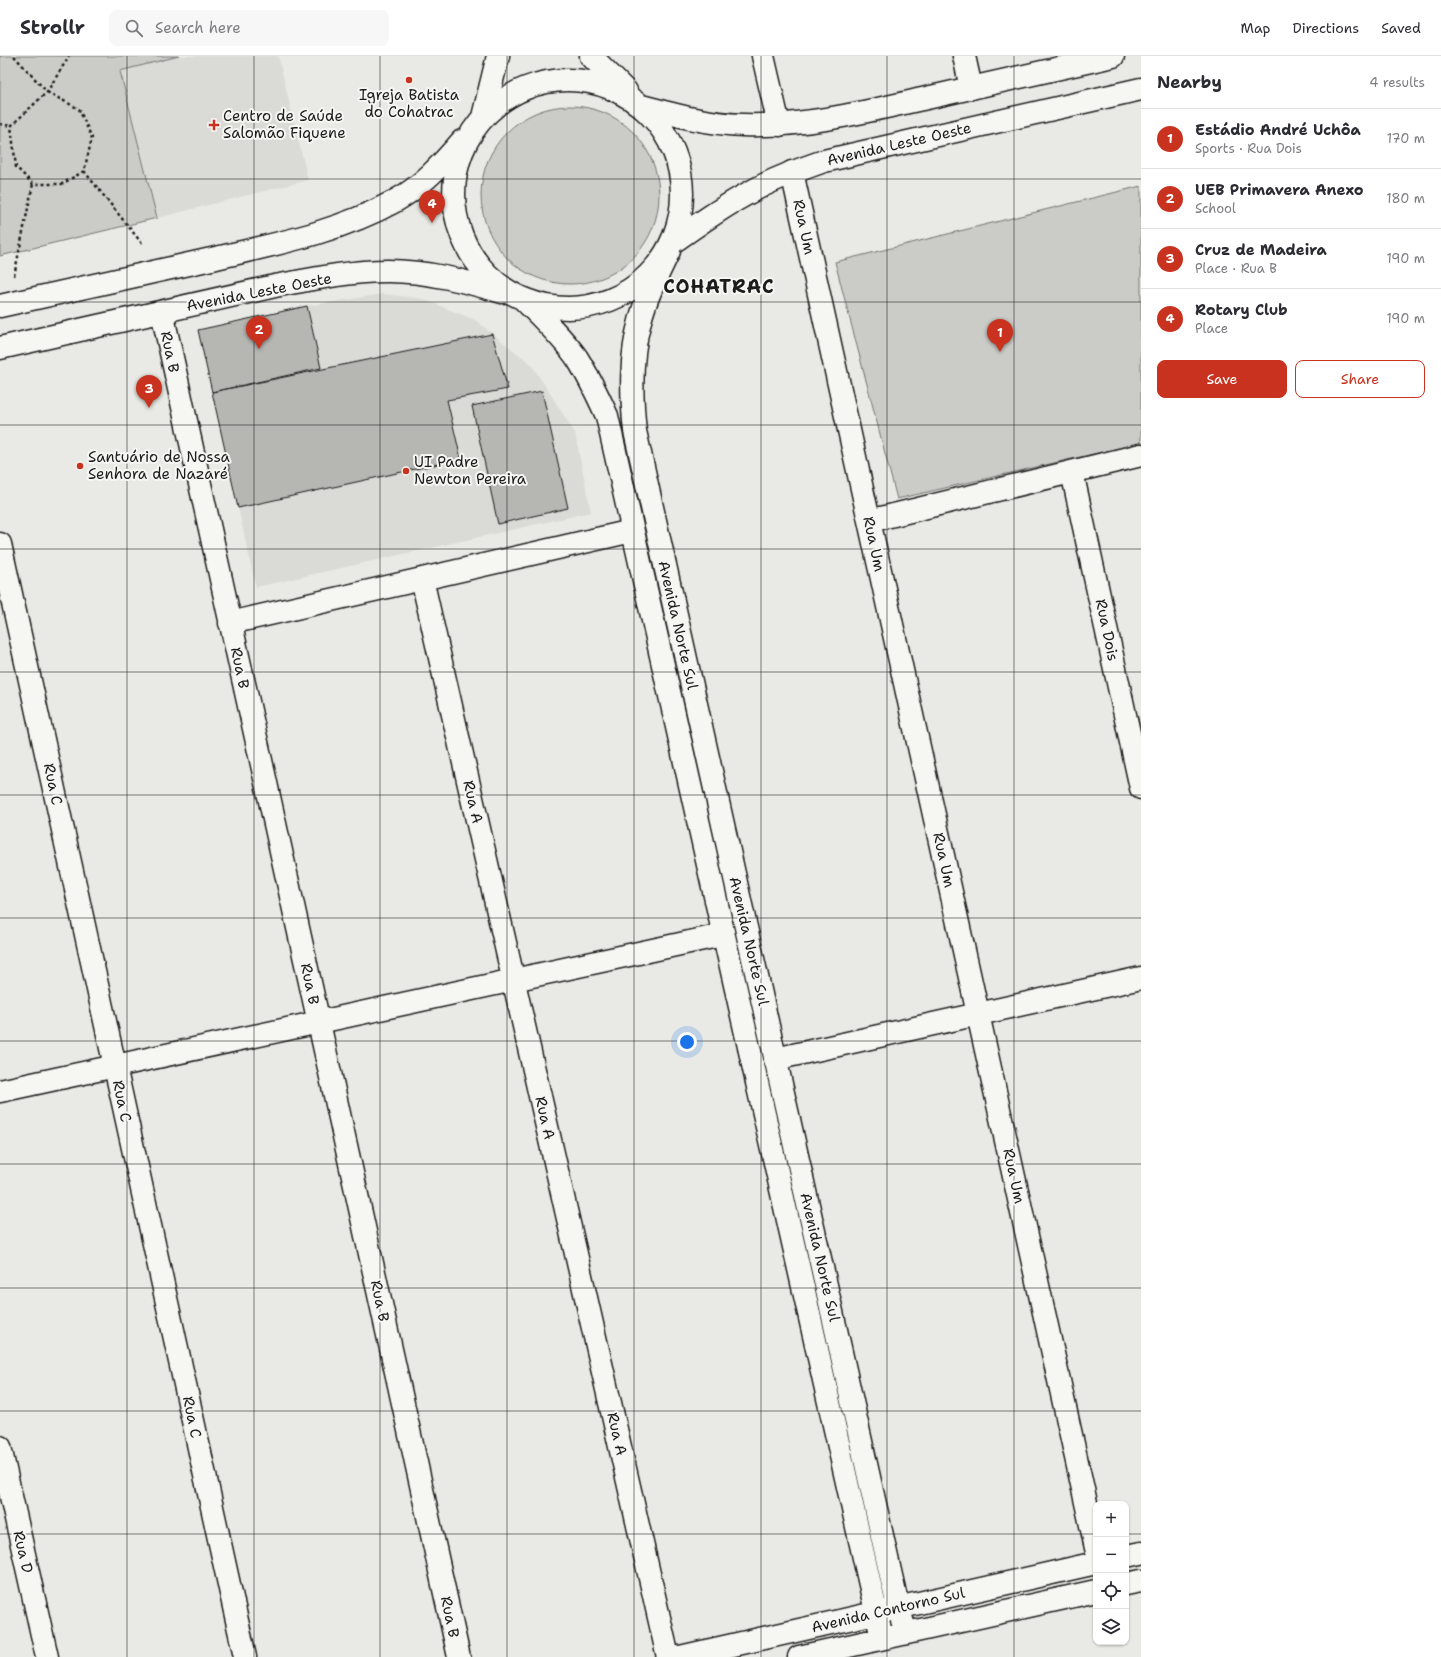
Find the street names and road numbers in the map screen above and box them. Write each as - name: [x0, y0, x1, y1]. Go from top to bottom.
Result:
- street label: Avenida Leste Oeste: [825, 118, 973, 170]
- street label: Rua Um: [788, 198, 820, 256]
- street label: Avenida Leste Oeste: [185, 268, 333, 316]
- street label: Rua B: [156, 329, 184, 375]
- street label: Rua Um: [858, 515, 890, 573]
- street label: Avenida Norte Sul: [653, 559, 703, 692]
- street label: Rua Dois: [1091, 597, 1123, 663]
- street label: Rua B: [226, 645, 254, 691]
- street label: Rua C: [39, 761, 67, 807]
- street label: Rua A: [458, 778, 488, 826]
- street label: Rua Um: [928, 831, 960, 889]
- street label: Avenida Norte Sul: [724, 875, 774, 1008]
- street label: Rua B: [296, 961, 324, 1007]
- street label: Rua C: [108, 1078, 136, 1124]
- street label: Rua A: [530, 1094, 560, 1142]
- street label: Rua Um: [998, 1147, 1030, 1205]
- street label: Avenida Norte Sul: [795, 1191, 845, 1324]
- street label: Rua B: [366, 1278, 394, 1324]
- street label: Rua C: [178, 1394, 206, 1440]
- street label: Rua A: [602, 1410, 632, 1458]
- street label: Rua D: [8, 1529, 38, 1575]
- street label: Avenida Contorno Sul: [809, 1582, 967, 1637]
- street label: Rua B: [436, 1594, 464, 1640]

